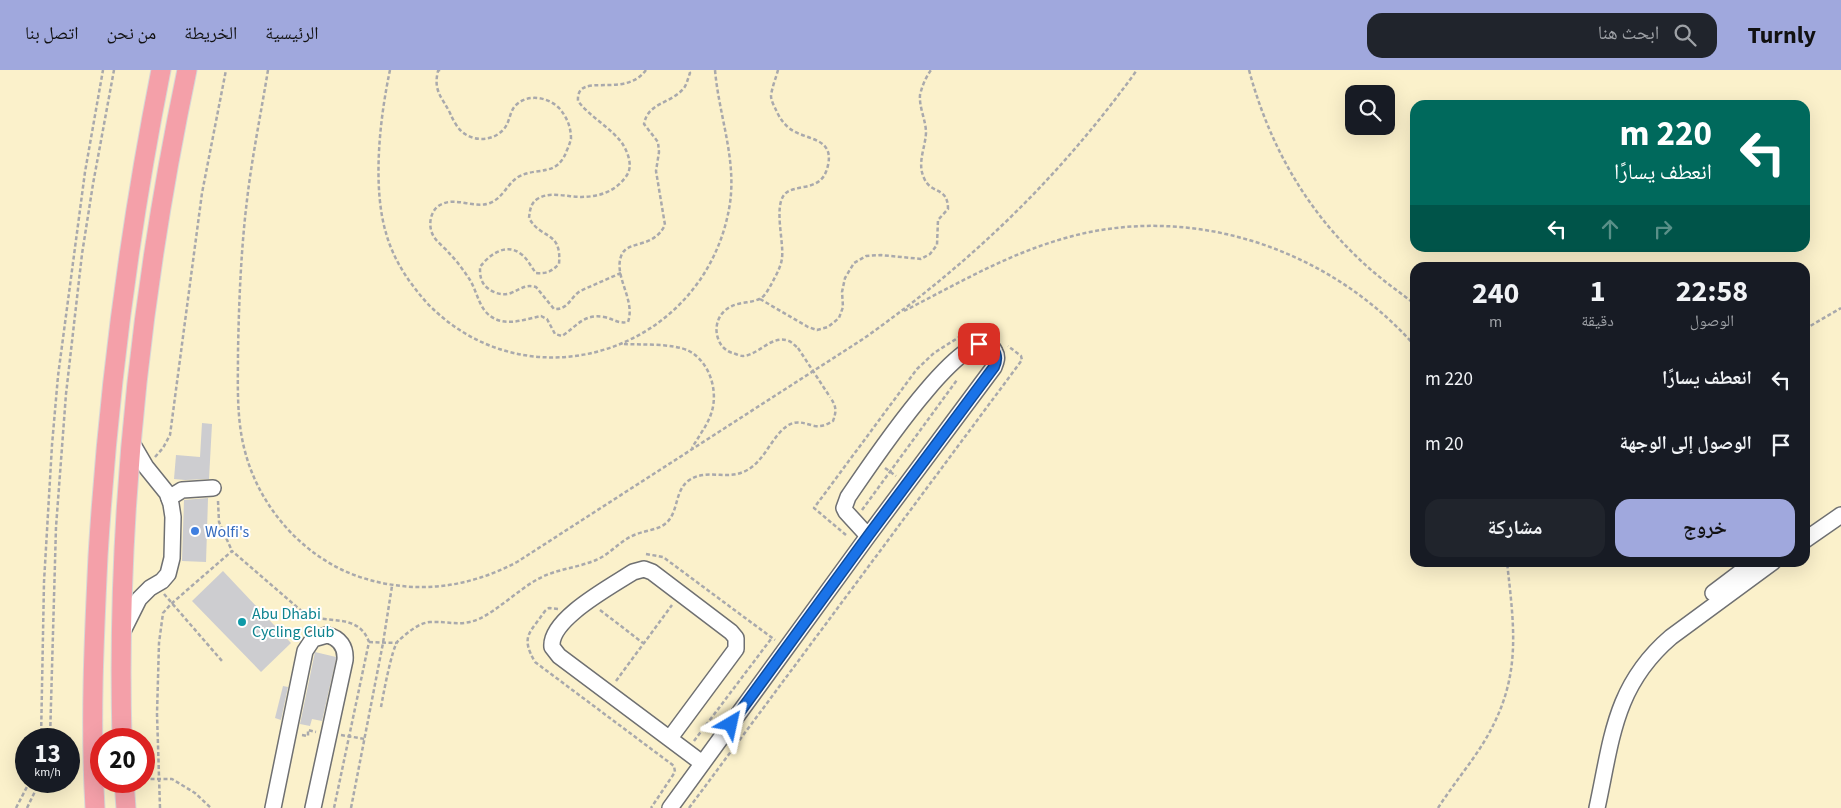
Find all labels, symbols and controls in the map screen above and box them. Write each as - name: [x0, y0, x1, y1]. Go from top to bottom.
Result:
- search box: [1367, 13, 1717, 58]
- text: Turnly: [1747, 18, 1816, 53]
- text: ابحث هنا: [1598, 20, 1659, 47]
- text: اتصل بنا: [25, 21, 78, 46]
- text: من نحن: [106, 21, 156, 46]
- text: الخريطة: [184, 21, 237, 46]
- text: الرئيسية: [265, 21, 319, 46]
- icon: search: [1671, 21, 1699, 49]
- map controls: [1345, 85, 1395, 135]
- button: search: [1345, 85, 1395, 135]
- text: 220 m: [1620, 109, 1712, 159]
- icon: left: [1730, 120, 1795, 185]
- text: انعطف يسارًا: [1614, 156, 1712, 188]
- icon: left: [1543, 215, 1571, 243]
- icon: ahead: [1596, 215, 1624, 243]
- icon: right: [1649, 215, 1677, 243]
- text: 1: [1590, 270, 1606, 313]
- text: 22:58: [1676, 270, 1748, 313]
- text: 240: [1472, 272, 1519, 315]
- text: دقيقة: [1581, 310, 1614, 332]
- text: الوصول: [1690, 310, 1734, 332]
- text: m: [1489, 311, 1502, 333]
- pin: [958, 323, 1000, 365]
- icon: arrive: [965, 330, 993, 358]
- text: انعطف يسارًا: [1662, 365, 1752, 392]
- text: 220 m: [1425, 366, 1473, 393]
- icon: left: [1767, 366, 1795, 394]
- text: الوصول إلى الوجهة: [1619, 430, 1752, 457]
- text: 20 m: [1425, 431, 1463, 458]
- icon: arrive: [1767, 431, 1795, 459]
- button: مشاركة: [1425, 499, 1605, 557]
- button: خروج: [1615, 499, 1795, 557]
- place label: Wolfi's: [205, 521, 250, 543]
- marker: Wolfi's: [189, 525, 201, 537]
- place label: Abu Dhabi Cycling Club: [252, 603, 335, 643]
- marker: Abu Dhabi Cycling Club: [236, 616, 248, 628]
- position arrow: [704, 697, 756, 749]
- speed limit sign: 20: [90, 728, 155, 793]
- text: 13: [34, 736, 61, 772]
- text: km/h: [34, 764, 61, 781]

